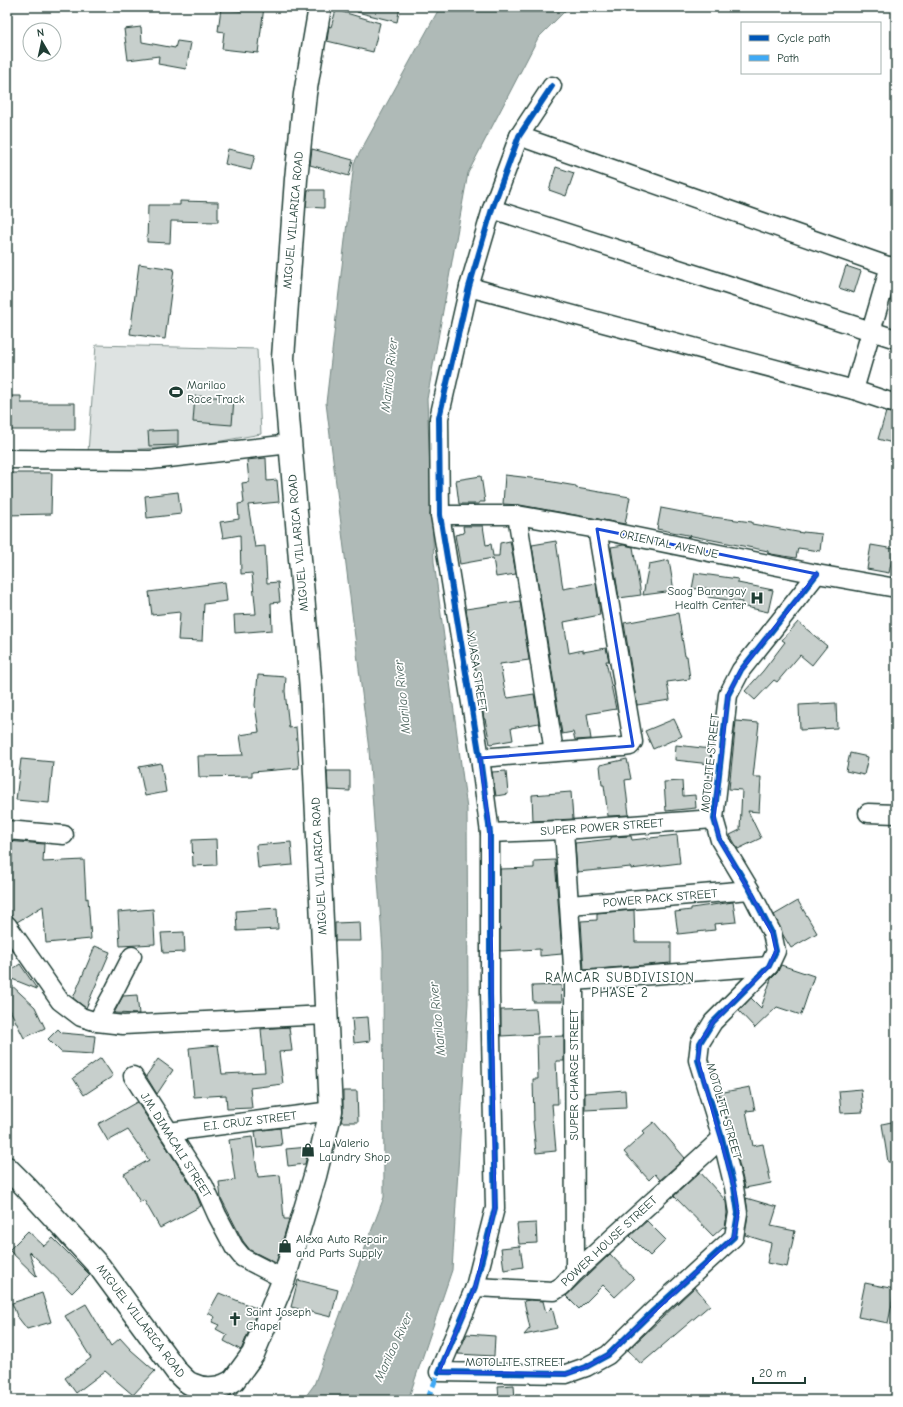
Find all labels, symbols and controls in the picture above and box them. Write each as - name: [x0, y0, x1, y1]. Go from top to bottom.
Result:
- north arrow: [22, 22, 62, 62]
- legend: [741, 22, 881, 74]
- text: N: [36, 26, 45, 40]
- text: Cycle path: [777, 31, 830, 45]
- text: Path: [777, 51, 799, 65]
- street label: MIGUEL VILLARICA ROAD: [280, 151, 306, 289]
- water label: Marilao River: [378, 336, 400, 414]
- place label: Marilao Race Track: [187, 378, 245, 406]
- sports icon: Marilao Race Track: [168, 384, 184, 400]
- street label: MIGUEL VILLARICA ROAD: [285, 474, 311, 612]
- street label: ORIENTAL AVENUE: [618, 527, 720, 561]
- place label: Saog Barangay Health Center: [668, 584, 747, 612]
- hospital icon: Saog Barangay Health Center: [749, 590, 765, 606]
- street label: YUASA STREET: [464, 631, 490, 714]
- water label: Marilao River: [391, 658, 413, 736]
- street label: MOTOLITE STREET: [698, 712, 722, 813]
- street label: MIGUEL VILLARICA ROAD: [308, 797, 330, 935]
- street label: SUPER POWER STREET: [540, 816, 665, 838]
- street label: POWER PACK STREET: [602, 886, 719, 910]
- district label: RAMCAR SUBDIVISION PHASE 2: [545, 970, 695, 1000]
- water label: Marilao River: [426, 980, 448, 1058]
- street label: SUPER CHARGE STREET: [567, 1009, 581, 1140]
- street label: MOTOLITE STREET: [704, 1061, 745, 1161]
- street label: J.M. DIMACALI STREET: [138, 1090, 215, 1201]
- street label: E.I. CRUZ STREET: [202, 1108, 298, 1134]
- place label: La Valerio Laundry Shop: [319, 1136, 390, 1164]
- shop icon: La Valerio Laundry Shop: [300, 1142, 316, 1158]
- street label: POWER HOUSE STREET: [558, 1192, 660, 1289]
- place label: Alexa Auto Repair and Parts Supply: [296, 1232, 387, 1260]
- shop icon: Alexa Auto Repair and Parts Supply: [277, 1238, 293, 1254]
- street label: MIGUEL VILLARICA ROAD: [94, 1262, 188, 1380]
- place label: Saint Joseph Chapel: [246, 1305, 311, 1333]
- water label: Marilao River: [370, 1309, 416, 1385]
- church icon: Saint Joseph Chapel: [227, 1311, 243, 1327]
- street label: MOTOLITE STREET: [465, 1355, 565, 1369]
- scale bar: [753, 1359, 805, 1385]
- text: 20 m: [759, 1366, 787, 1380]

